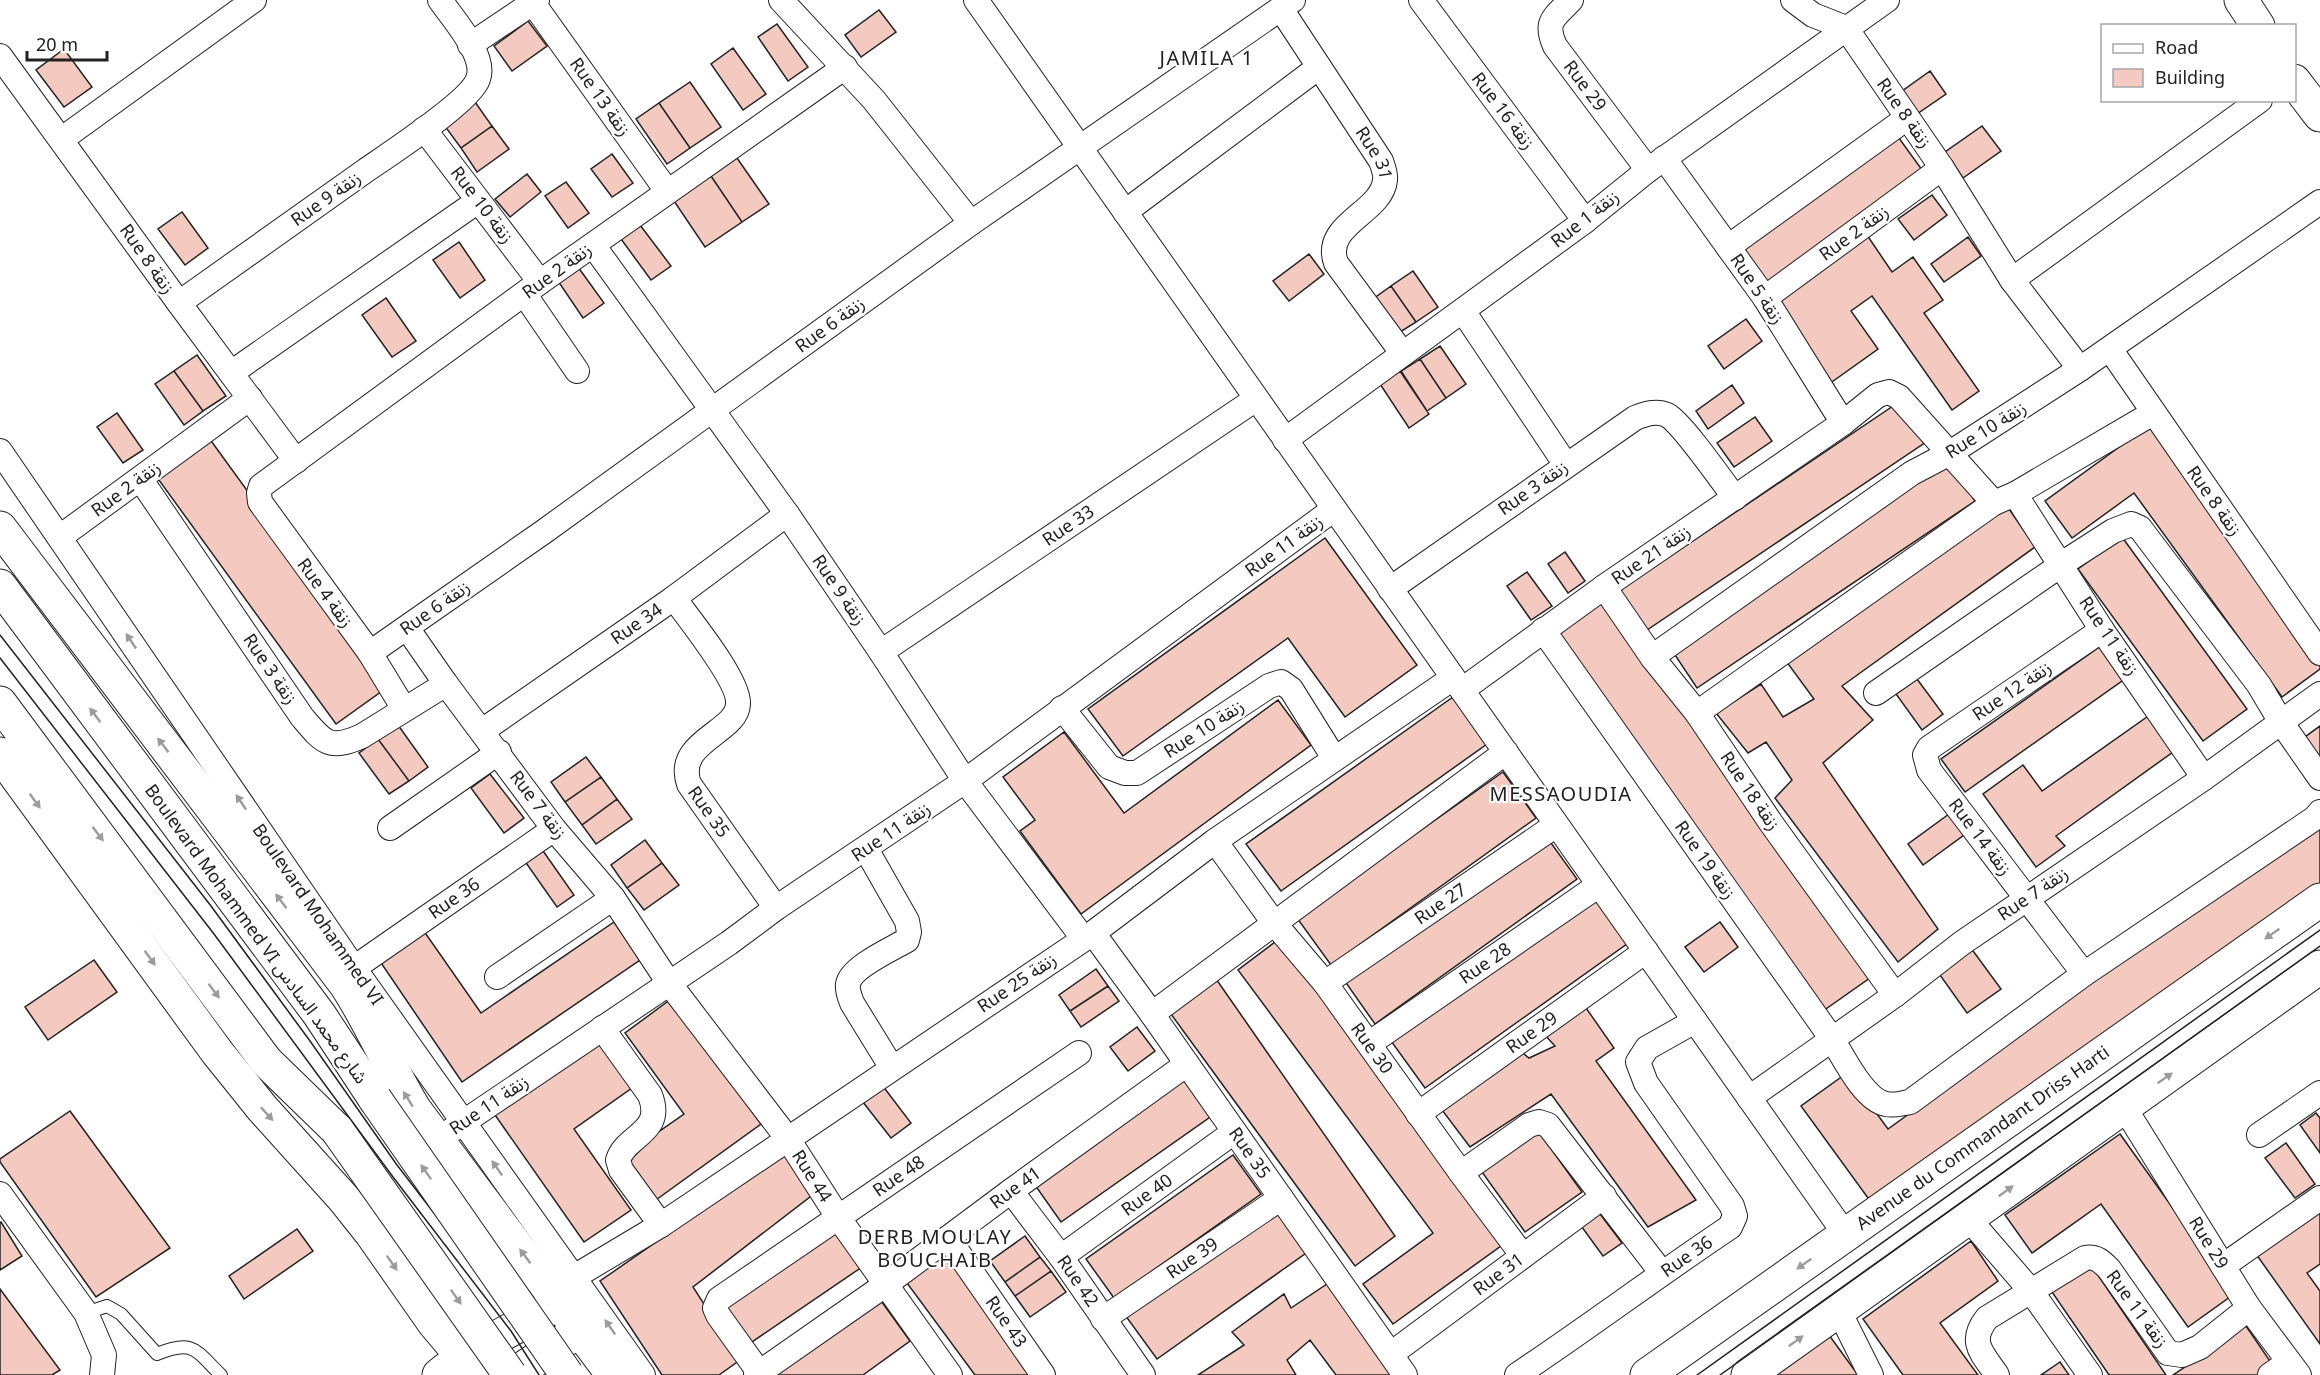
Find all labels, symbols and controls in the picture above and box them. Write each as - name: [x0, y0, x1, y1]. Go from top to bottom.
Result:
- scale bar: [27, 24, 106, 62]
- legend: [2101, 24, 2296, 102]
- text: 20 m: [36, 32, 78, 56]
- text: Road: [2155, 35, 2198, 59]
- district label: JAMILA 1: [1157, 44, 1255, 71]
- street label: Rue 13 زنقة: [565, 52, 637, 141]
- street label: Rue 29: [1559, 55, 1613, 116]
- text: Building: [2155, 65, 2225, 89]
- street label: Rue 16 زنقة: [1467, 67, 1541, 154]
- street label: Rue 8 زنقة: [1872, 72, 1938, 152]
- street label: Rue 31: [1350, 121, 1399, 181]
- street label: Rue 10 زنقة: [446, 161, 520, 248]
- street label: Rue 9 زنقة: [285, 165, 365, 231]
- street label: Rue 1 زنقة: [1545, 184, 1624, 253]
- street label: Rue 2 زنقة: [1814, 199, 1893, 266]
- street label: Rue 8 زنقة: [115, 218, 181, 298]
- street label: Rue 2 زنقة: [517, 237, 596, 304]
- street label: Rue 5 زنقة: [1725, 248, 1790, 329]
- street label: Rue 6 زنقة: [790, 291, 869, 358]
- street label: Rue 10 زنقة: [1941, 395, 2030, 463]
- street label: Rue 3 زنقة: [1492, 454, 1572, 520]
- street label: Rue 2 زنقة: [86, 455, 165, 522]
- street label: Rue 8 زنقة: [2182, 460, 2248, 540]
- street label: Rue 33: [1037, 499, 1098, 551]
- street label: Rue 11 زنقة: [1240, 509, 1327, 582]
- street label: Rue 21 زنقة: [1606, 519, 1695, 590]
- street label: Rue 9 زنقة: [807, 549, 872, 630]
- street label: Rue 4 زنقة: [292, 553, 359, 632]
- street label: Rue 6 زنقة: [394, 574, 474, 640]
- street label: Rue 11 زنقة: [2074, 591, 2145, 680]
- street label: Rue 34: [605, 597, 667, 649]
- street label: Rue 3 زنقة: [238, 628, 303, 709]
- one-way arrow: [125, 633, 137, 649]
- street label: Rue 12 زنقة: [1967, 655, 2056, 726]
- street label: Rue 10 زنقة: [1159, 693, 1248, 763]
- one-way arrow: [90, 707, 102, 722]
- one-way arrow: [157, 737, 170, 753]
- street label: Rue 18 زنقة: [1715, 746, 1786, 835]
- street label: Rue 7 زنقة: [505, 765, 573, 844]
- street label: Boulevard Mohammed VI شارع محمد السادس: [137, 779, 374, 1090]
- district label: MESSAOUDIA: [1490, 780, 1633, 807]
- street label: Rue 35: [683, 781, 736, 842]
- one-way arrow: [29, 792, 41, 808]
- street label: Rue 14 زنقة: [1944, 793, 2018, 880]
- one-way arrow: [235, 794, 247, 810]
- street label: Rue 11 زنقة: [846, 796, 935, 867]
- street label: Rue 19 زنقة: [1670, 815, 1742, 904]
- street label: Boulevard Mohammed VI: [248, 819, 390, 1009]
- one-way arrow: [91, 827, 103, 842]
- street label: Rue 7 زنقة: [1992, 861, 2073, 926]
- street label: Rue 36: [423, 871, 484, 924]
- street label: Rue 27: [1409, 877, 1471, 929]
- one-way arrow: [275, 893, 287, 909]
- one-way arrow: [2265, 928, 2281, 940]
- street label: Rue 28: [1454, 936, 1515, 989]
- street label: Rue 25 زنقة: [972, 947, 1061, 1018]
- one-way arrow: [143, 951, 155, 966]
- one-way arrow: [208, 983, 220, 998]
- street label: Rue 29: [1501, 1005, 1562, 1058]
- street label: Rue 30: [1346, 1017, 1399, 1078]
- street label: Avenue du Commandant Driss Harti: [1851, 1040, 2114, 1235]
- street label: Rue 11 زنقة: [444, 1069, 533, 1140]
- one-way arrow: [2156, 1072, 2172, 1084]
- one-way arrow: [403, 1091, 414, 1107]
- one-way arrow: [260, 1106, 273, 1121]
- street label: Rue 35: [1224, 1122, 1277, 1183]
- street label: Rue 44: [787, 1145, 838, 1206]
- street label: Rue 48: [868, 1149, 929, 1202]
- street label: Rue 41: [984, 1160, 1045, 1214]
- one-way arrow: [491, 1161, 503, 1176]
- one-way arrow: [420, 1164, 432, 1180]
- street label: Rue 40: [1116, 1167, 1177, 1221]
- one-way arrow: [1998, 1186, 2014, 1197]
- street label: Rue 29: [2184, 1211, 2235, 1273]
- district label: DERB MOULAY BOUCHAIB: [858, 1223, 1012, 1273]
- street label: Rue 36: [1656, 1229, 1717, 1282]
- street label: Rue 39: [1161, 1231, 1222, 1284]
- street label: Rue 31: [1468, 1247, 1528, 1300]
- one-way arrow: [519, 1248, 531, 1264]
- street label: Rue 42: [1052, 1250, 1105, 1311]
- one-way arrow: [386, 1254, 398, 1270]
- one-way arrow: [1796, 1258, 1812, 1270]
- street label: Rue 11 زنقة: [2101, 1265, 2174, 1352]
- one-way arrow: [450, 1289, 462, 1305]
- street label: Rue 43: [981, 1291, 1033, 1352]
- one-way arrow: [604, 1320, 616, 1335]
- one-way arrow: [1788, 1336, 1804, 1347]

